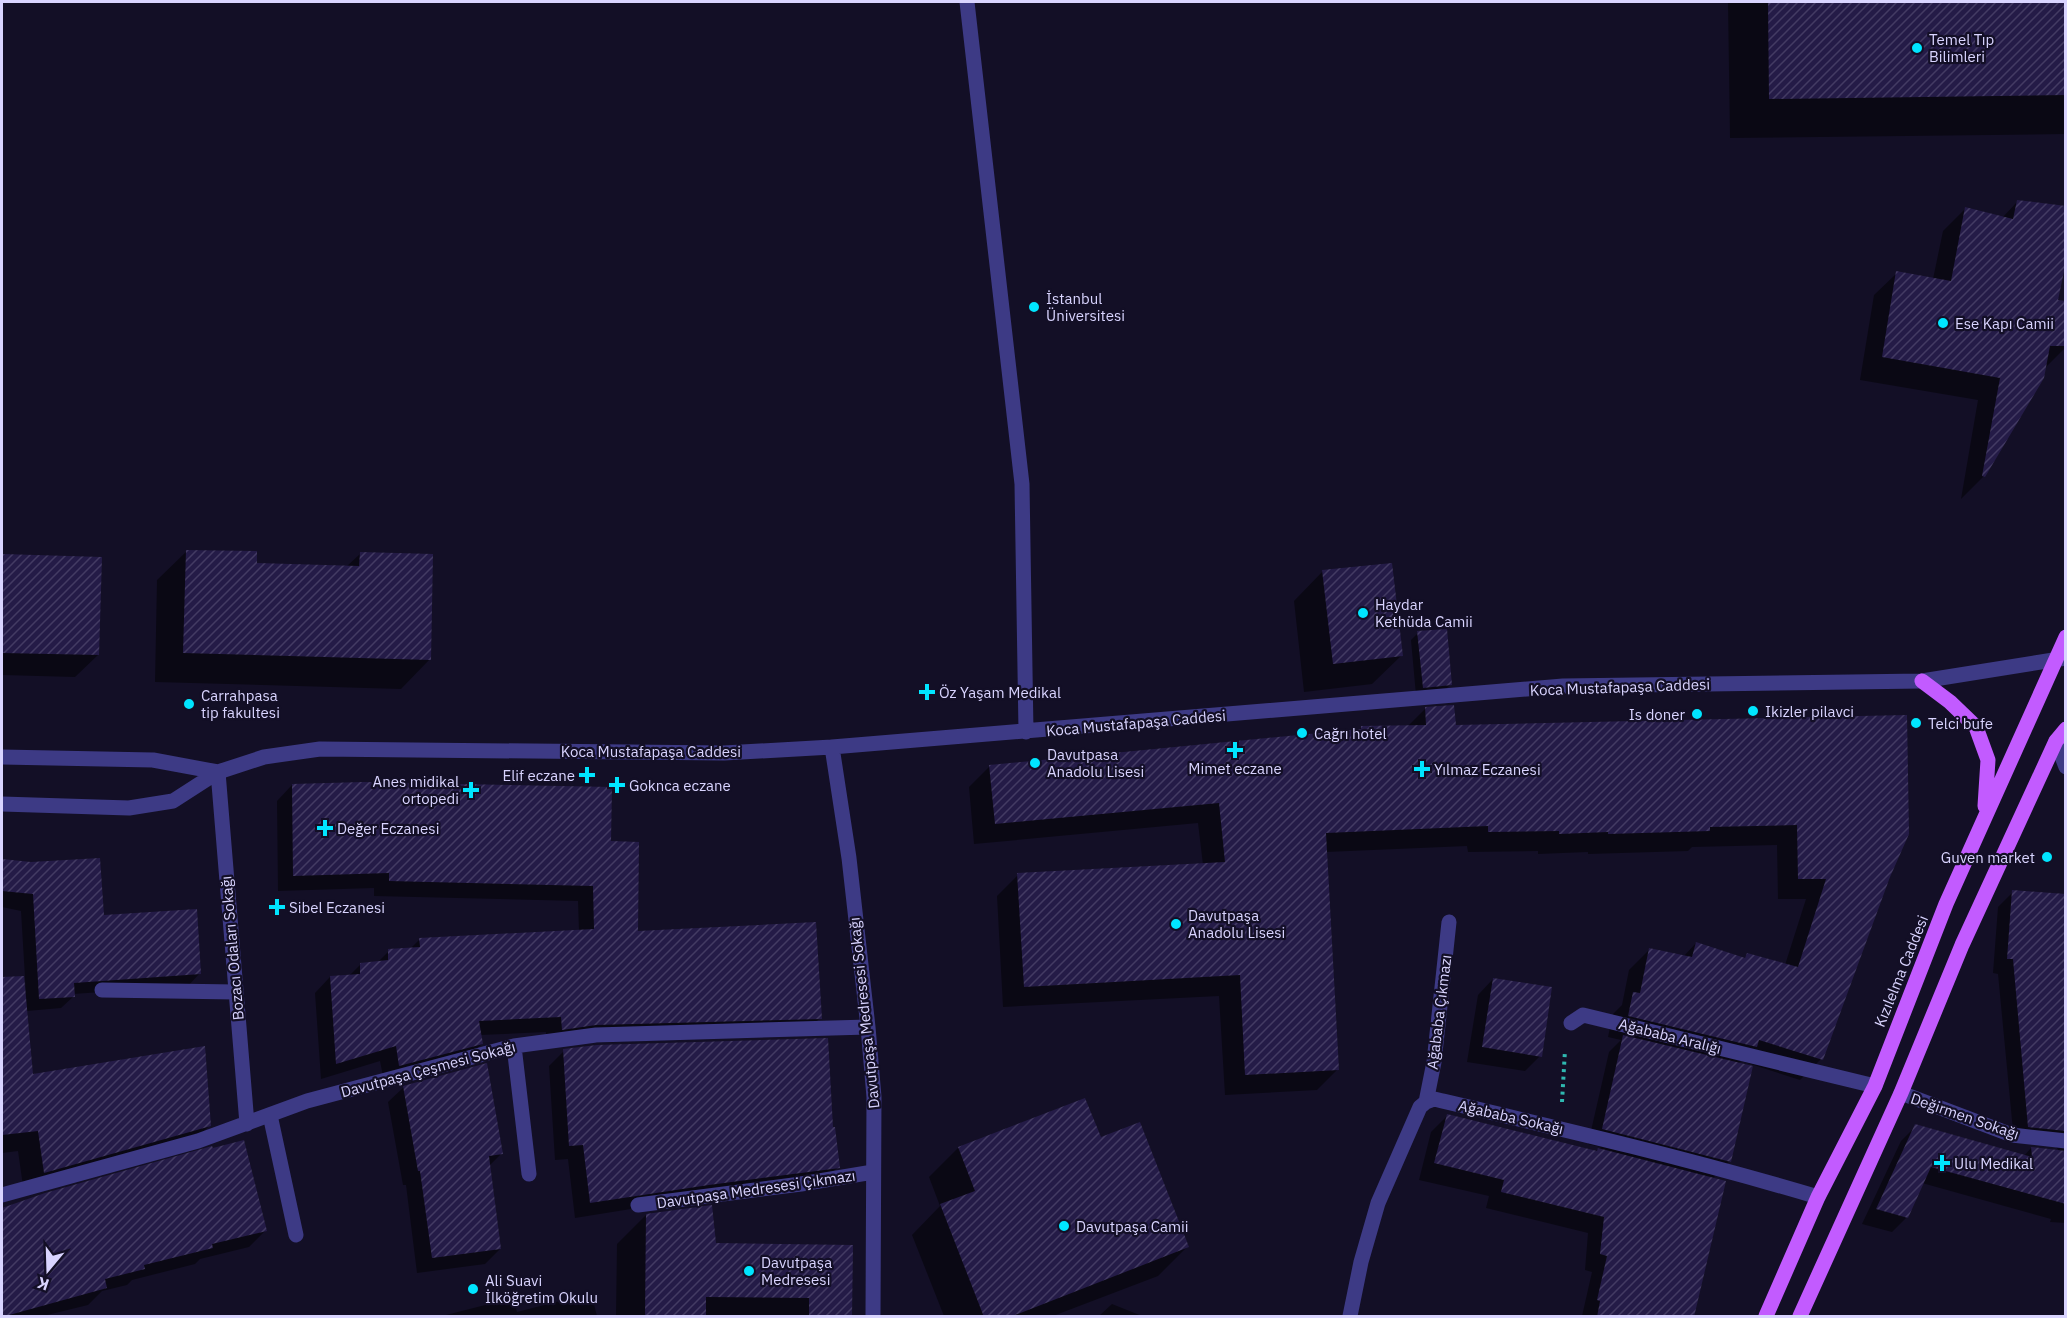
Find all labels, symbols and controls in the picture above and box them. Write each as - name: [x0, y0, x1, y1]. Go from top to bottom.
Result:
- place label: Temel Tıp Bilimleri: [1929, 30, 1994, 66]
- marker: Temel Tıp Bilimleri: [1910, 41, 1924, 55]
- place label: İstanbul Üniversitesi: [1046, 289, 1125, 325]
- marker: İstanbul Üniversitesi: [1027, 300, 1041, 314]
- place label: Ese Kapı Camii: [1955, 314, 2054, 333]
- marker: Ese Kapı Camii: [1936, 316, 1950, 330]
- place label: Haydar Kethüda Camii: [1375, 595, 1473, 631]
- marker: Haydar Kethüda Camii: [1356, 606, 1370, 620]
- street label: Koca Mustafapaşa Caddesi: [1530, 674, 1710, 700]
- place label: Öz Yaşam Medikal: [939, 683, 1061, 702]
- marker: Öz Yaşam Medikal: [920, 685, 934, 699]
- place label: Carrahpasa tip fakultesi: [201, 686, 280, 722]
- marker: Carrahpasa tip fakultesi: [182, 697, 196, 711]
- place label: Ikizler pilavci: [1765, 702, 1854, 721]
- marker: Ikizler pilavci: [1746, 704, 1760, 718]
- place label: Is doner: [1629, 705, 1685, 724]
- street label: Koca Mustafapaşa Caddesi: [1045, 706, 1227, 740]
- marker: Is doner: [1690, 707, 1704, 721]
- place label: Telci bufe: [1928, 714, 1993, 733]
- marker: Telci bufe: [1909, 716, 1923, 730]
- place label: Cağrı hotel: [1314, 724, 1387, 743]
- marker: Cağrı hotel: [1295, 726, 1309, 740]
- street label: Koca Mustafapaşa Caddesi: [561, 742, 741, 761]
- marker: Mimet eczane: [1228, 743, 1242, 757]
- place label: Davutpasa Anadolu Lisesi: [1047, 745, 1144, 781]
- marker: Davutpasa Anadolu Lisesi: [1028, 756, 1042, 770]
- place label: Mimet eczane: [1188, 759, 1282, 778]
- place label: Yılmaz Eczanesi: [1434, 760, 1541, 779]
- marker: Yılmaz Eczanesi: [1415, 762, 1429, 776]
- place label: Elif eczane: [503, 766, 575, 785]
- marker: Elif eczane: [580, 768, 594, 782]
- place label: Anes midikal ortopedi: [373, 772, 459, 808]
- place label: Goknca eczane: [629, 776, 731, 795]
- marker: Goknca eczane: [610, 778, 624, 792]
- marker: Anes midikal ortopedi: [464, 783, 478, 797]
- place label: Değer Eczanesi: [337, 819, 439, 838]
- marker: Değer Eczanesi: [318, 821, 332, 835]
- place label: Guven market: [1941, 848, 2035, 867]
- marker: Guven market: [2040, 850, 2054, 864]
- street label: Bozacı Odaları Sokağı: [216, 875, 248, 1021]
- place label: Sibel Eczanesi: [289, 898, 385, 917]
- marker: Sibel Eczanesi: [270, 900, 284, 914]
- place label: Davutpaşa Anadolu Lisesi: [1188, 906, 1285, 942]
- street label: Kızılelma Caddesi: [1870, 912, 1932, 1030]
- street label: Davutpaşa Medresesi Sokağı: [845, 916, 883, 1110]
- marker: Davutpaşa Anadolu Lisesi: [1169, 917, 1183, 931]
- street label: Ağababa Çıkmazı: [1423, 954, 1455, 1070]
- street label: Ağababa Aralığı: [1617, 1014, 1723, 1058]
- street label: Davutpaşa Çeşmesi Sokağı: [339, 1037, 517, 1101]
- street label: Değirmen Sokağı: [1908, 1089, 2022, 1143]
- street label: Ağababa Sokağı: [1457, 1096, 1565, 1138]
- place label: Ulu Medikal: [1954, 1154, 2033, 1173]
- marker: Ulu Medikal: [1935, 1156, 1949, 1170]
- street label: Davutpaşa Medresesi Çıkmazı: [655, 1166, 857, 1212]
- place label: Davutpaşa Camii: [1076, 1217, 1189, 1236]
- marker: Davutpaşa Camii: [1057, 1219, 1071, 1233]
- north arrow: [18, 1240, 78, 1300]
- place label: Davutpaşa Medresesi: [761, 1253, 832, 1289]
- marker: Davutpaşa Medresesi: [742, 1264, 756, 1278]
- place label: Ali Suavi İlköğretim Okulu: [485, 1271, 598, 1307]
- text: K: [35, 1273, 52, 1295]
- marker: Ali Suavi İlköğretim Okulu: [466, 1282, 480, 1296]

